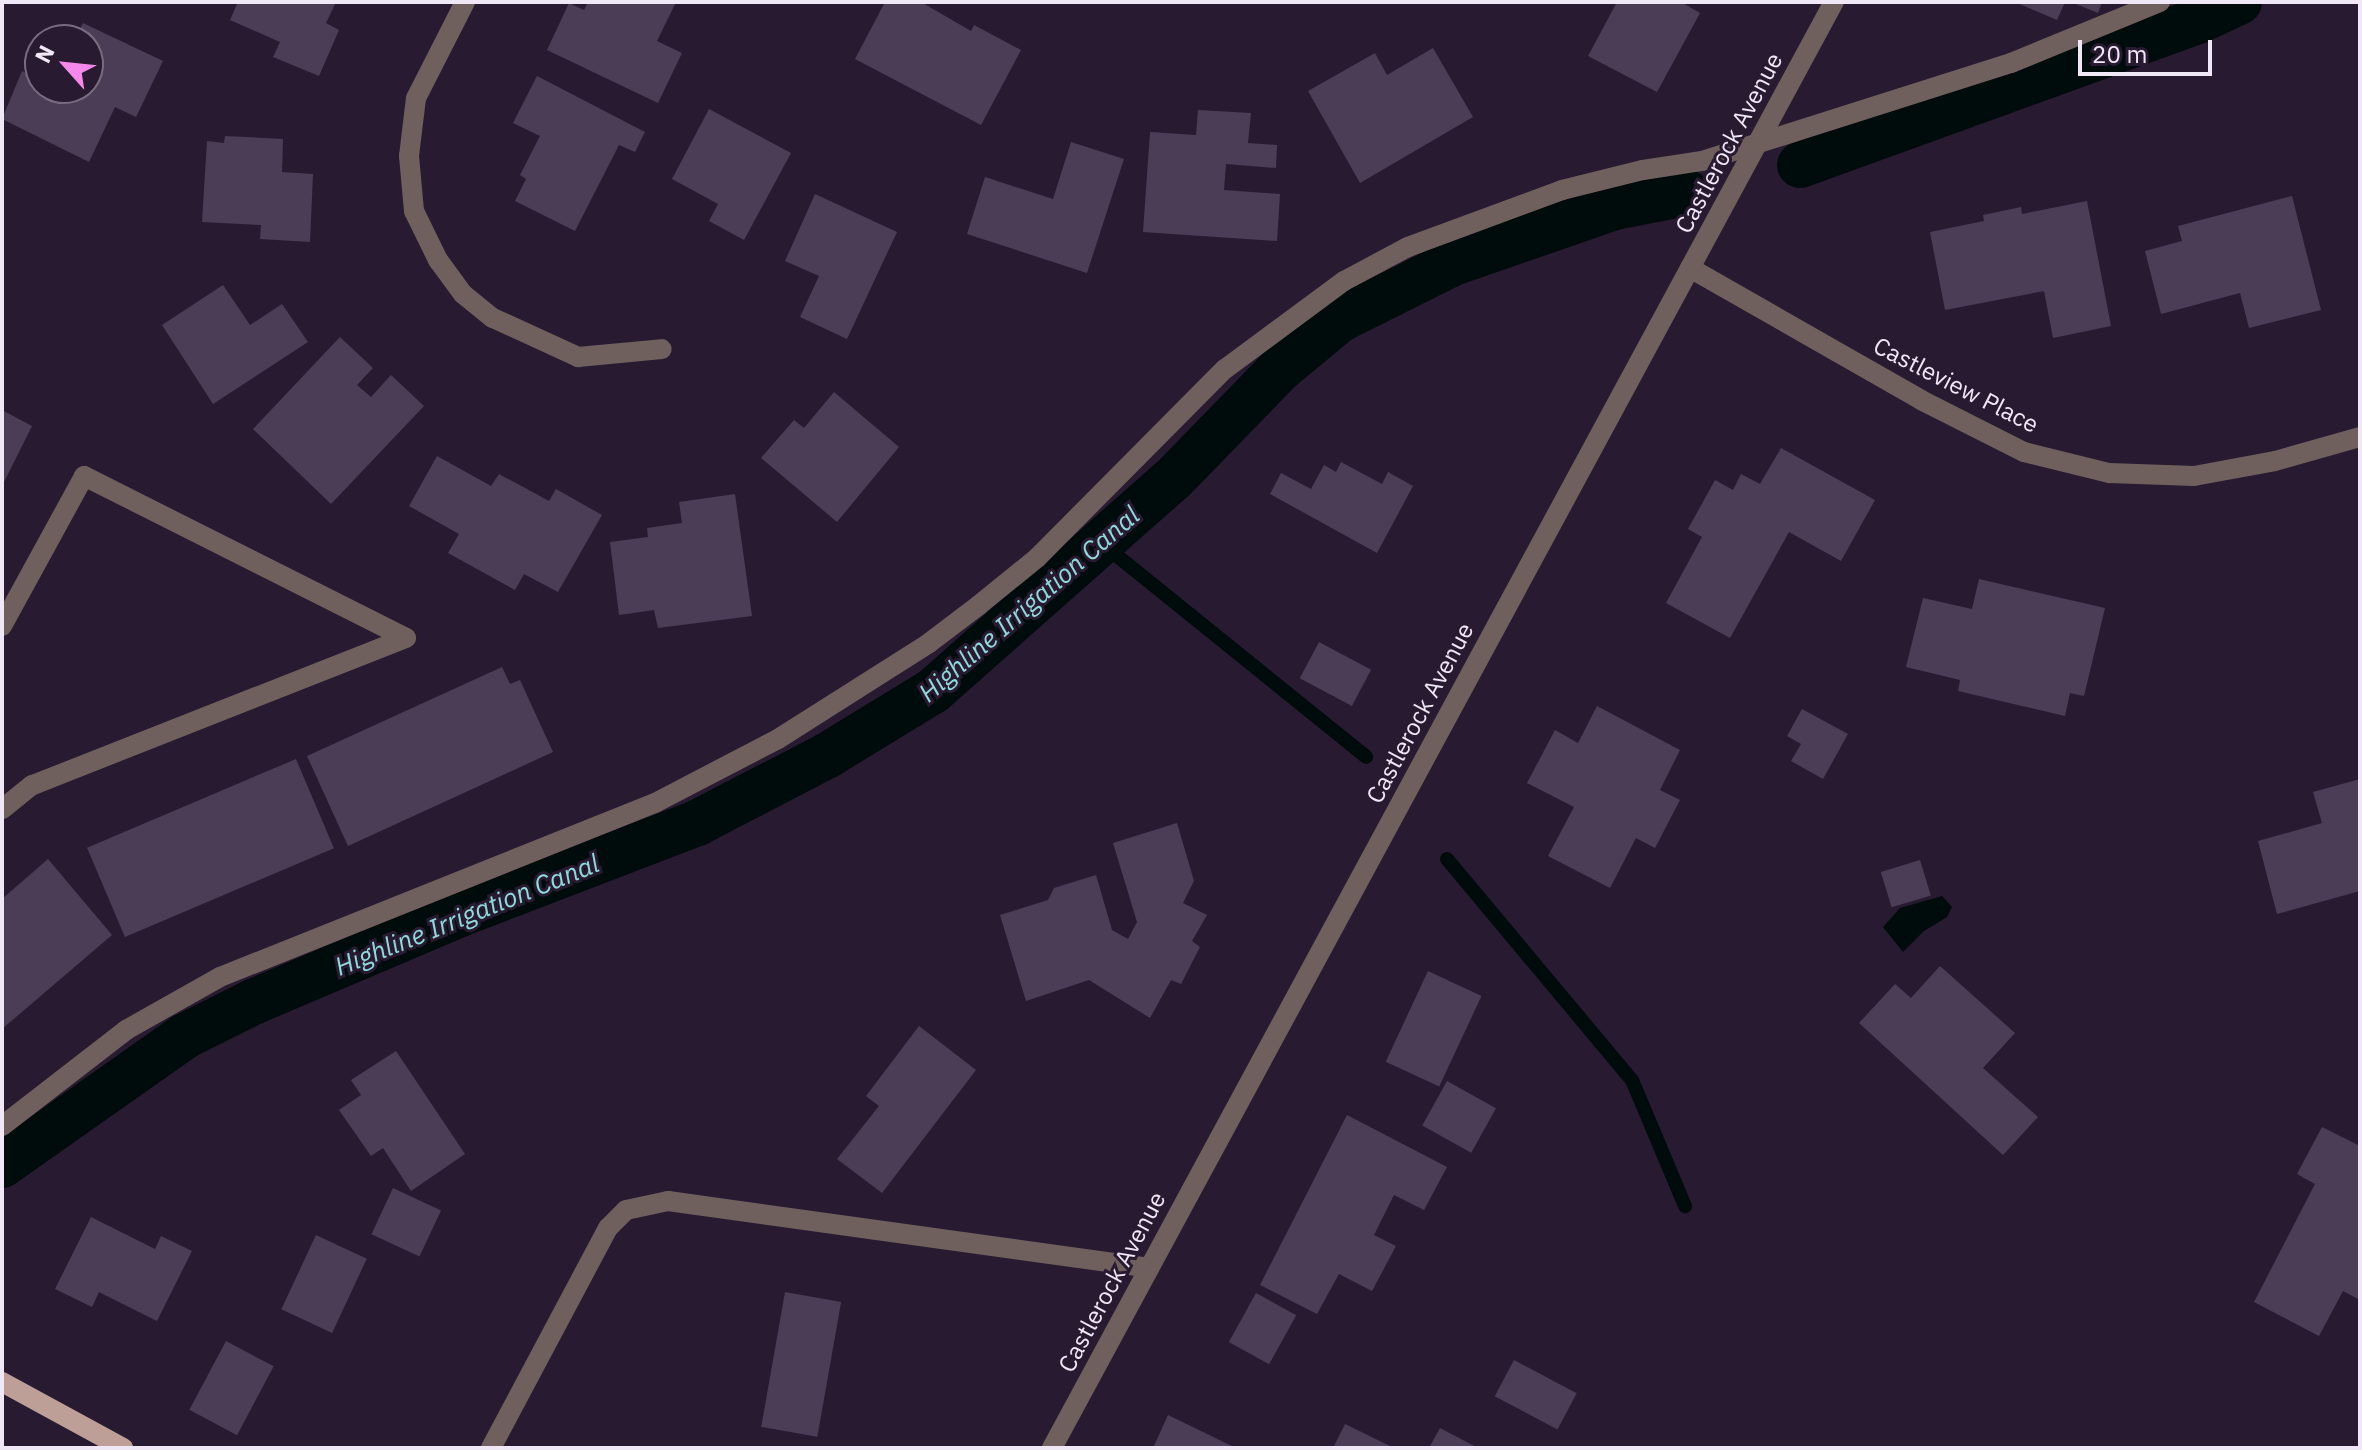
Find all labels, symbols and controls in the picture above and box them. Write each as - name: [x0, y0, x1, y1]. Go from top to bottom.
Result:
- north arrow: [24, 24, 104, 104]
- scale bar: [2082, 24, 2216, 74]
- text: 20 m: [2092, 38, 2147, 70]
- text: N: [27, 40, 60, 67]
- street label: Castlerock Avenue: [1669, 48, 1789, 238]
- street label: Castleview Place: [1869, 331, 2043, 439]
- water label: Highline Irrigation Canal: [912, 500, 1146, 708]
- street label: Castlerock Avenue: [1360, 618, 1480, 808]
- water label: Highline Irrigation Canal: [330, 848, 604, 982]
- street label: Castlerock Avenue: [1052, 1187, 1172, 1377]

